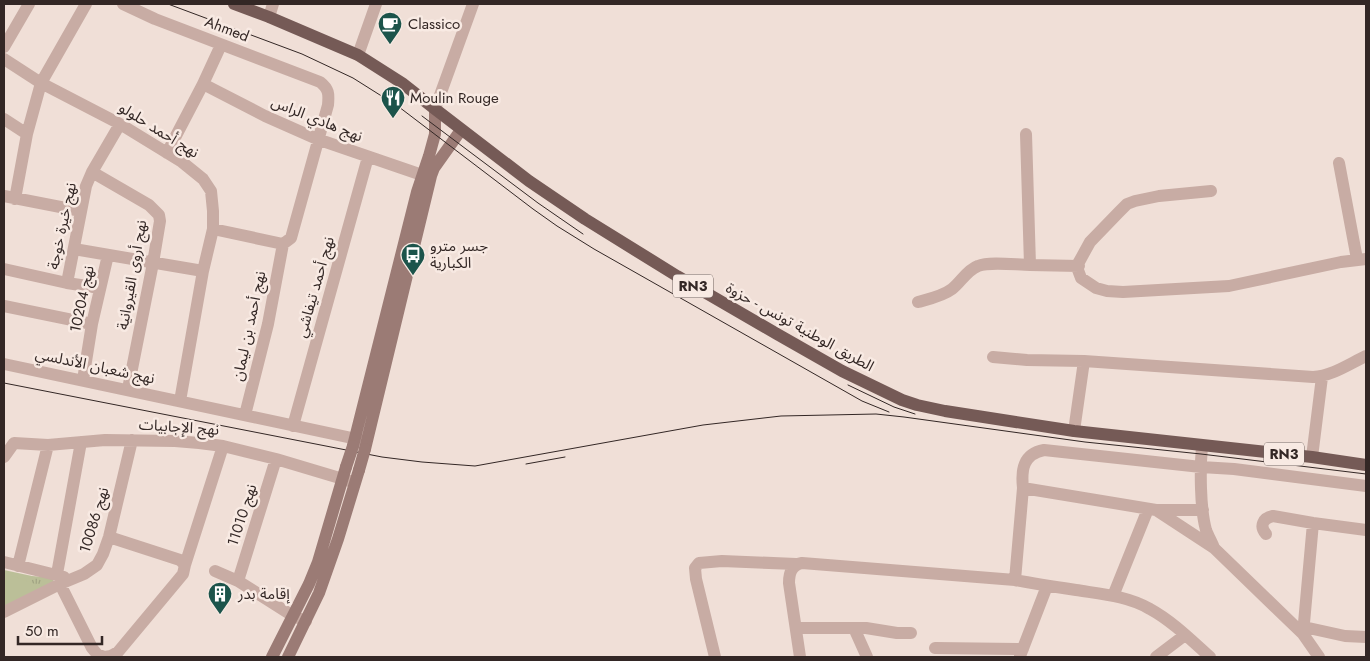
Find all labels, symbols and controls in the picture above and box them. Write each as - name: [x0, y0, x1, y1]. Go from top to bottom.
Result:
- street label: Ahmed: [202, 11, 252, 47]
- cafe icon: Classico: [377, 11, 403, 45]
- place label: Classico: [408, 13, 460, 35]
- restaurant icon: Moulin Rouge: [380, 85, 406, 119]
- place label: Moulin Rouge: [410, 87, 499, 109]
- street label: نهج هادي الراس: [268, 91, 366, 148]
- street label: نهج أحمد حلولو: [114, 97, 203, 164]
- street label: نهج خيرة خوجة: [42, 181, 83, 272]
- street label: نهج أروى القيروانية: [112, 218, 153, 332]
- street label: نهج أحمد تيفاشي: [290, 234, 341, 340]
- place label: جسر مترو الكبارية: [430, 235, 488, 274]
- bus stop icon: جسر مترو الكبارية: [400, 242, 426, 276]
- street label: نهج 10204: [64, 263, 101, 335]
- street label: نهج أحمد بن ليمان: [227, 269, 272, 383]
- road number: RN3: [673, 274, 713, 298]
- street label: الطريق الوطنية تونس - حزوة: [722, 277, 878, 377]
- street label: نهج شعبان الأندلسي: [33, 343, 157, 390]
- street label: نهج الإجابيات: [138, 413, 220, 442]
- road number: RN3: [1264, 442, 1304, 466]
- street label: نهج 11010: [222, 481, 263, 549]
- street label: نهج 10086: [74, 485, 115, 556]
- building icon: إقامة بدر: [207, 581, 233, 615]
- place label: إقامة بدر: [237, 583, 291, 605]
- scale bar: [18, 614, 101, 646]
- text: 50 m: [25, 620, 59, 642]

